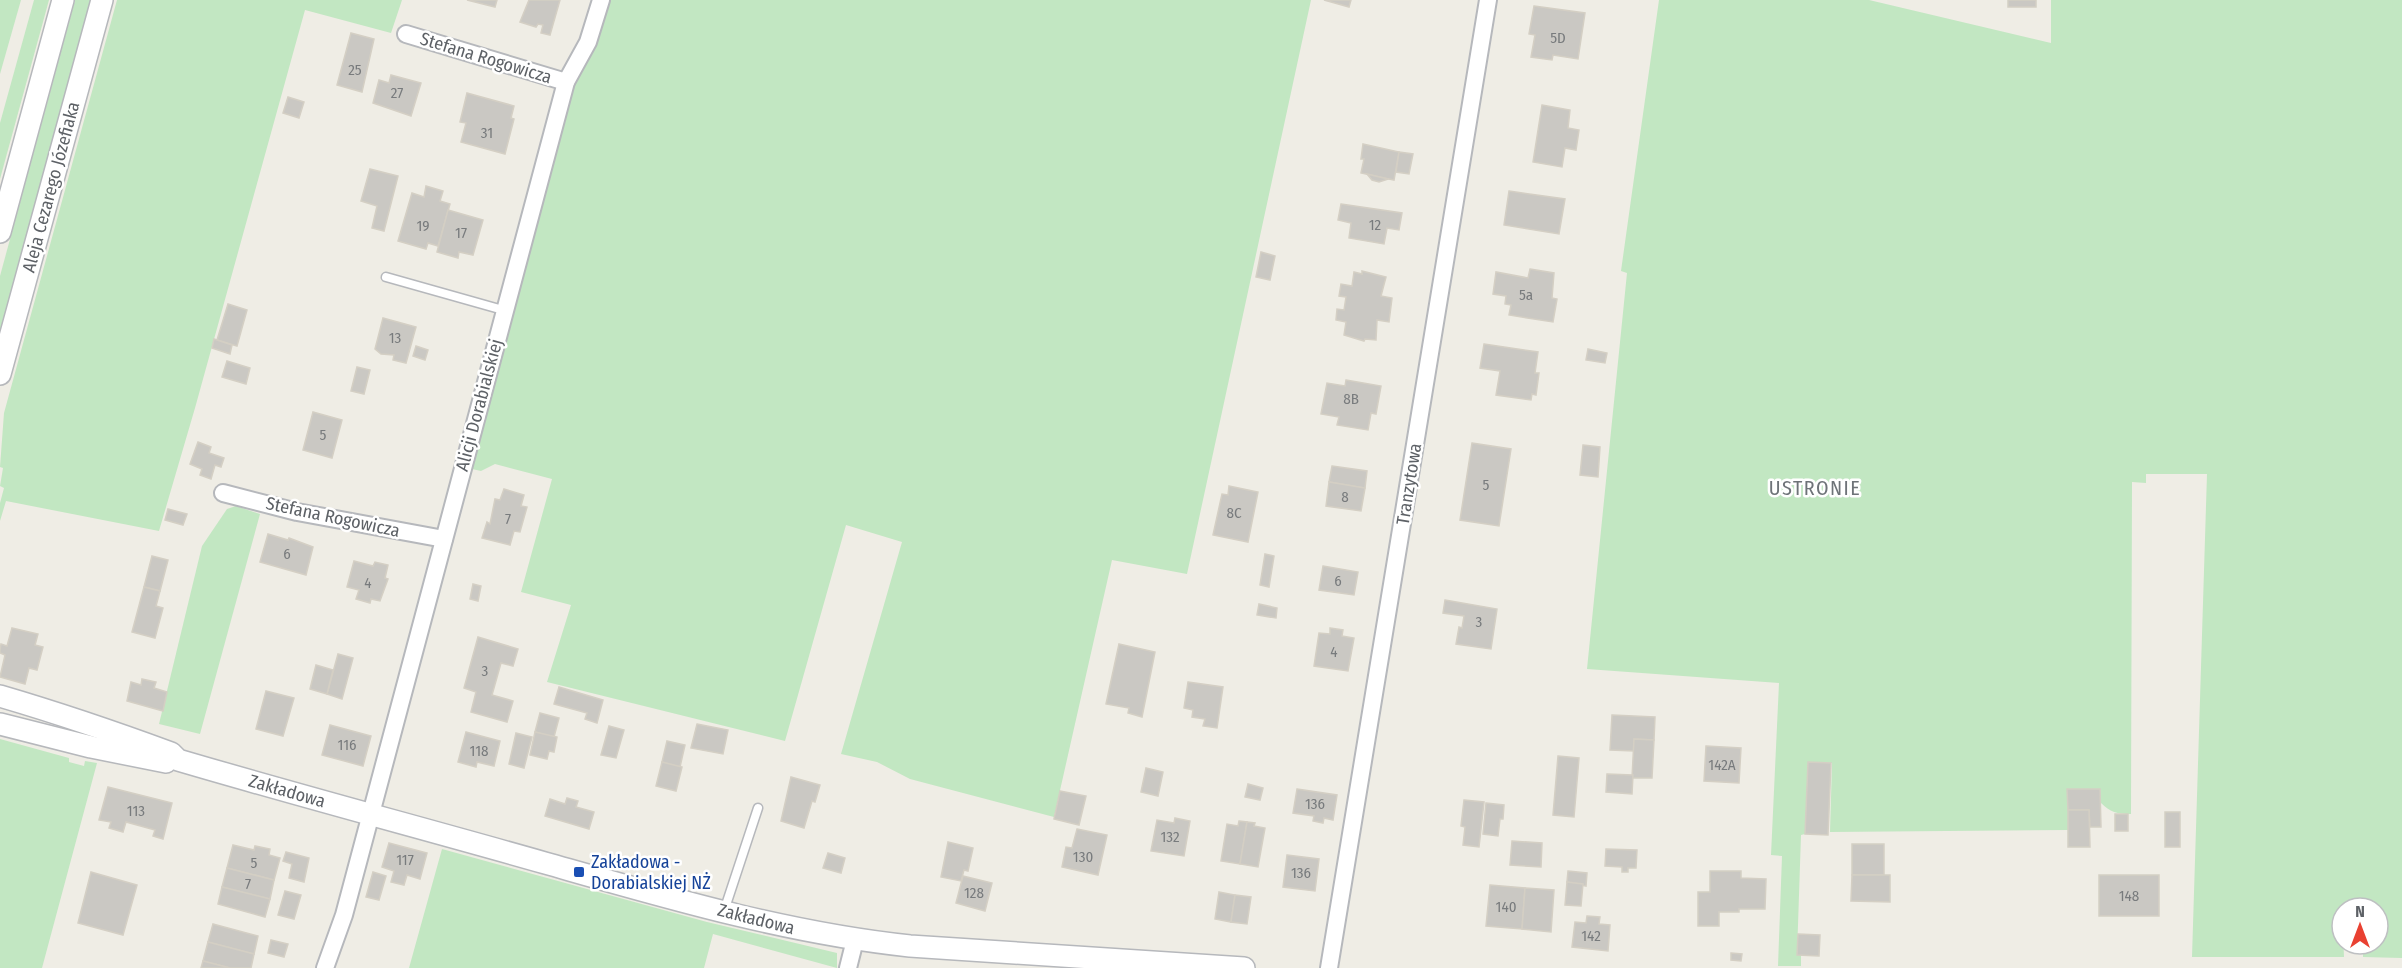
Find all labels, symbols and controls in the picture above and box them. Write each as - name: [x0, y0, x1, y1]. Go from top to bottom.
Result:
- street label: Stefana Rogowicza: [418, 28, 555, 88]
- house number: 5D: [1550, 29, 1566, 47]
- house number: 25: [348, 61, 362, 79]
- house number: 27: [391, 84, 403, 102]
- street label: Aleja Cezarego Józefiaka: [18, 99, 84, 275]
- house number: 31: [481, 124, 493, 142]
- house number: 12: [1369, 216, 1382, 234]
- house number: 19: [416, 217, 430, 235]
- house number: 17: [455, 224, 467, 242]
- house number: 5a: [1519, 286, 1533, 304]
- house number: 13: [389, 329, 402, 347]
- street label: Alicji Dorabialskiej: [451, 337, 507, 473]
- house number: 8B: [1343, 390, 1359, 408]
- house number: 5: [320, 426, 327, 444]
- street label: Tranzytowa: [1392, 441, 1426, 526]
- house number: 5: [1483, 476, 1490, 494]
- district label: USTRONIE: [1769, 476, 1861, 500]
- house number: 8: [1341, 488, 1349, 506]
- street label: Stefana Rogowicza: [264, 492, 402, 542]
- house number: 8C: [1226, 504, 1242, 522]
- house number: 7: [505, 510, 511, 528]
- house number: 6: [283, 545, 291, 563]
- house number: 6: [1334, 572, 1342, 590]
- house number: 4: [364, 574, 372, 592]
- house number: 3: [1476, 613, 1483, 631]
- house number: 4: [1330, 643, 1338, 661]
- house number: 3: [482, 662, 489, 680]
- house number: 116: [338, 736, 356, 754]
- house number: 118: [470, 742, 489, 760]
- house number: 142A: [1708, 756, 1736, 774]
- street label: Zakładowa: [246, 770, 328, 812]
- house number: 136: [1305, 795, 1325, 813]
- house number: 113: [127, 802, 145, 820]
- house number: 132: [1160, 828, 1180, 846]
- house number: 130: [1073, 848, 1093, 866]
- house number: 117: [396, 851, 414, 869]
- place label: Zakładowa - Dorabialskiej NŻ: [591, 851, 711, 894]
- house number: 5: [251, 854, 258, 872]
- house number: 136: [1291, 864, 1311, 882]
- marker: Zakładowa - Dorabialskiej NŻ: [572, 865, 586, 879]
- house number: 7: [245, 875, 251, 893]
- house number: 128: [964, 884, 984, 902]
- house number: 148: [2119, 887, 2139, 905]
- north arrow: [2330, 896, 2390, 956]
- house number: 140: [1496, 898, 1516, 916]
- street label: Zakładowa: [715, 899, 797, 939]
- text: N: [2355, 902, 2365, 921]
- house number: 142: [1581, 927, 1601, 945]

